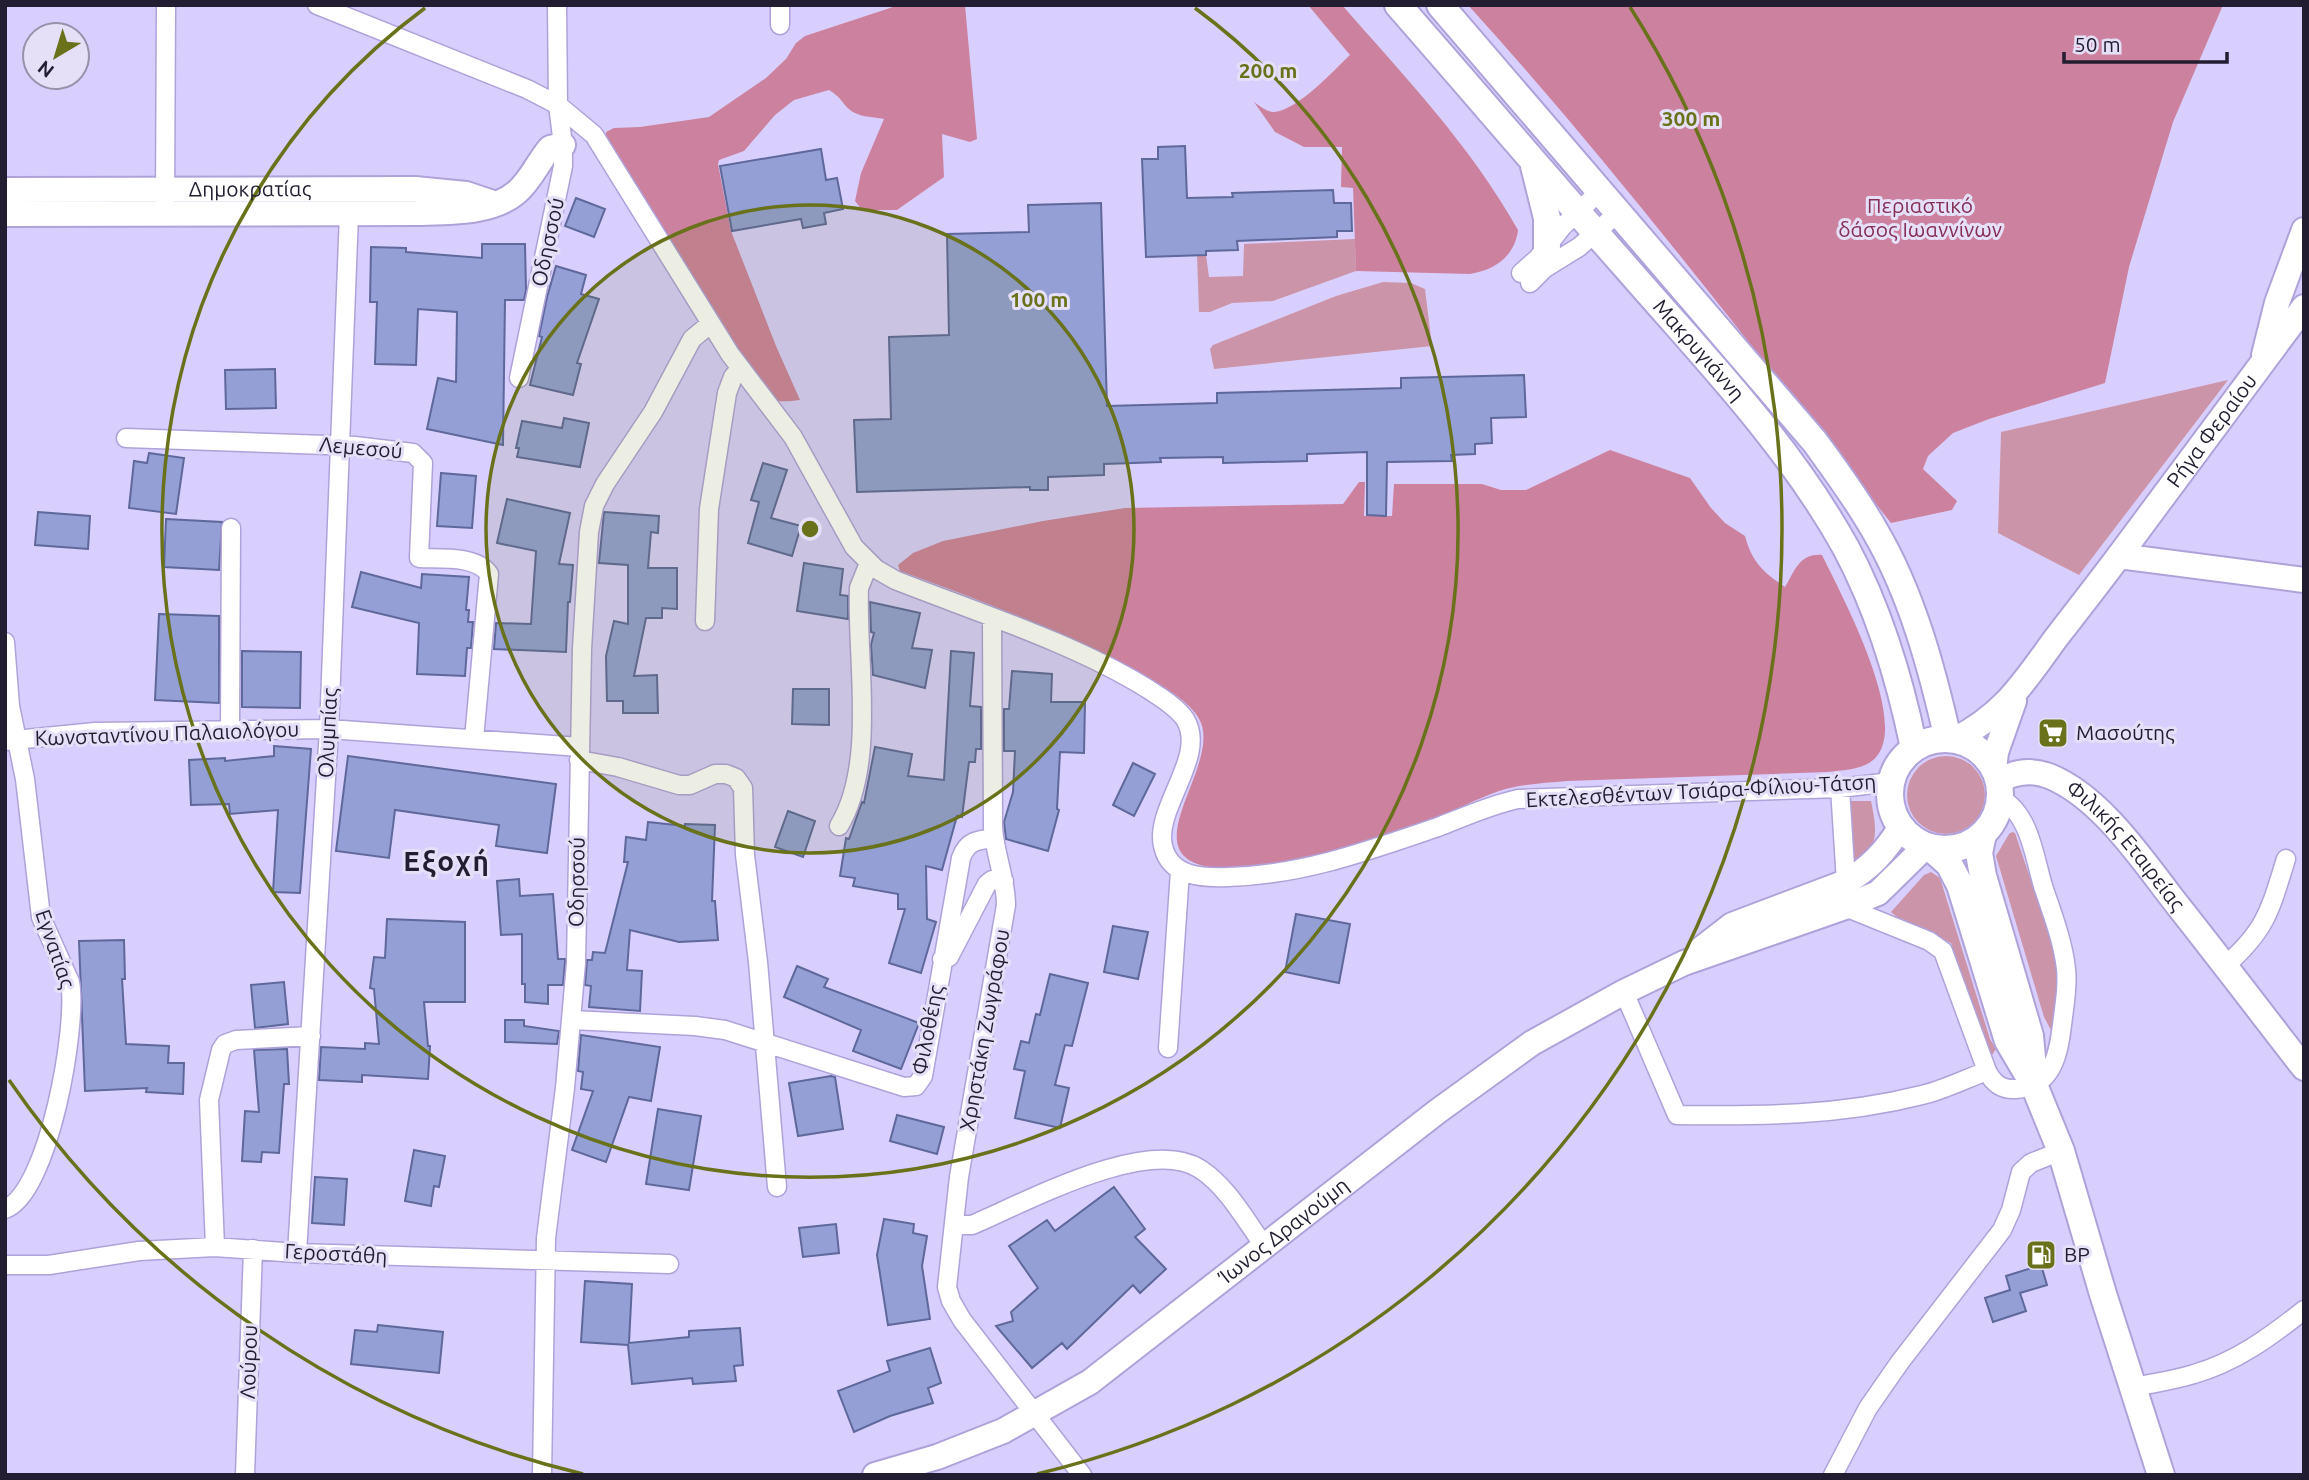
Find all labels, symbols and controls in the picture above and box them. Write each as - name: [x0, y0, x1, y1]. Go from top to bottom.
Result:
- north arrow: [21, 21, 91, 91]
- scale bar: [2064, 21, 2227, 65]
- text: 50 m: [2074, 32, 2121, 56]
- text: N: [33, 56, 58, 82]
- text: 200 m: [1239, 58, 1297, 82]
- text: 300 m: [1662, 106, 1720, 130]
- street label: Δημοκρατίας: [189, 176, 312, 201]
- park label: Περιαστικό δάσος Ιωαννίνων: [1838, 193, 2002, 241]
- street label: Οδησσού: [526, 195, 568, 289]
- text: 100 m: [1010, 287, 1068, 311]
- street label: Μακρυγιάννη: [1649, 294, 1750, 405]
- street label: Ρήγα Φεραίου: [2161, 369, 2261, 492]
- street label: Λεμεσού: [318, 431, 404, 463]
- centre of rings: [798, 517, 822, 541]
- street label: Ολυμπίας: [313, 687, 341, 779]
- street label: Κωνσταντίνου Παλαιολόγου: [34, 716, 300, 750]
- supermarket icon: Μασούτης: [2036, 716, 2070, 750]
- place label: Μασούτης: [2076, 720, 2175, 744]
- street label: Εκτελεσθέντων Τσιάρα-Φίλιου-Τάτση: [1525, 769, 1877, 811]
- street label: Φιλικής Εταιρείας: [2062, 775, 2191, 915]
- street label: Οδησσού: [563, 837, 589, 927]
- district label: Εξοχή: [403, 845, 491, 878]
- street label: Εγνατίας: [31, 906, 81, 992]
- street label: Χρηστάκη Ζωγράφου: [954, 927, 1014, 1133]
- street label: Φιλοθέης: [907, 982, 948, 1077]
- street label: Ίωνος Δραγούμη: [1213, 1172, 1353, 1289]
- street label: Γεροστάθη: [284, 1238, 388, 1268]
- fuel station icon: BP: [2024, 1238, 2058, 1272]
- place label: BP: [2064, 1242, 2090, 1266]
- street label: Λούρου: [235, 1324, 261, 1400]

